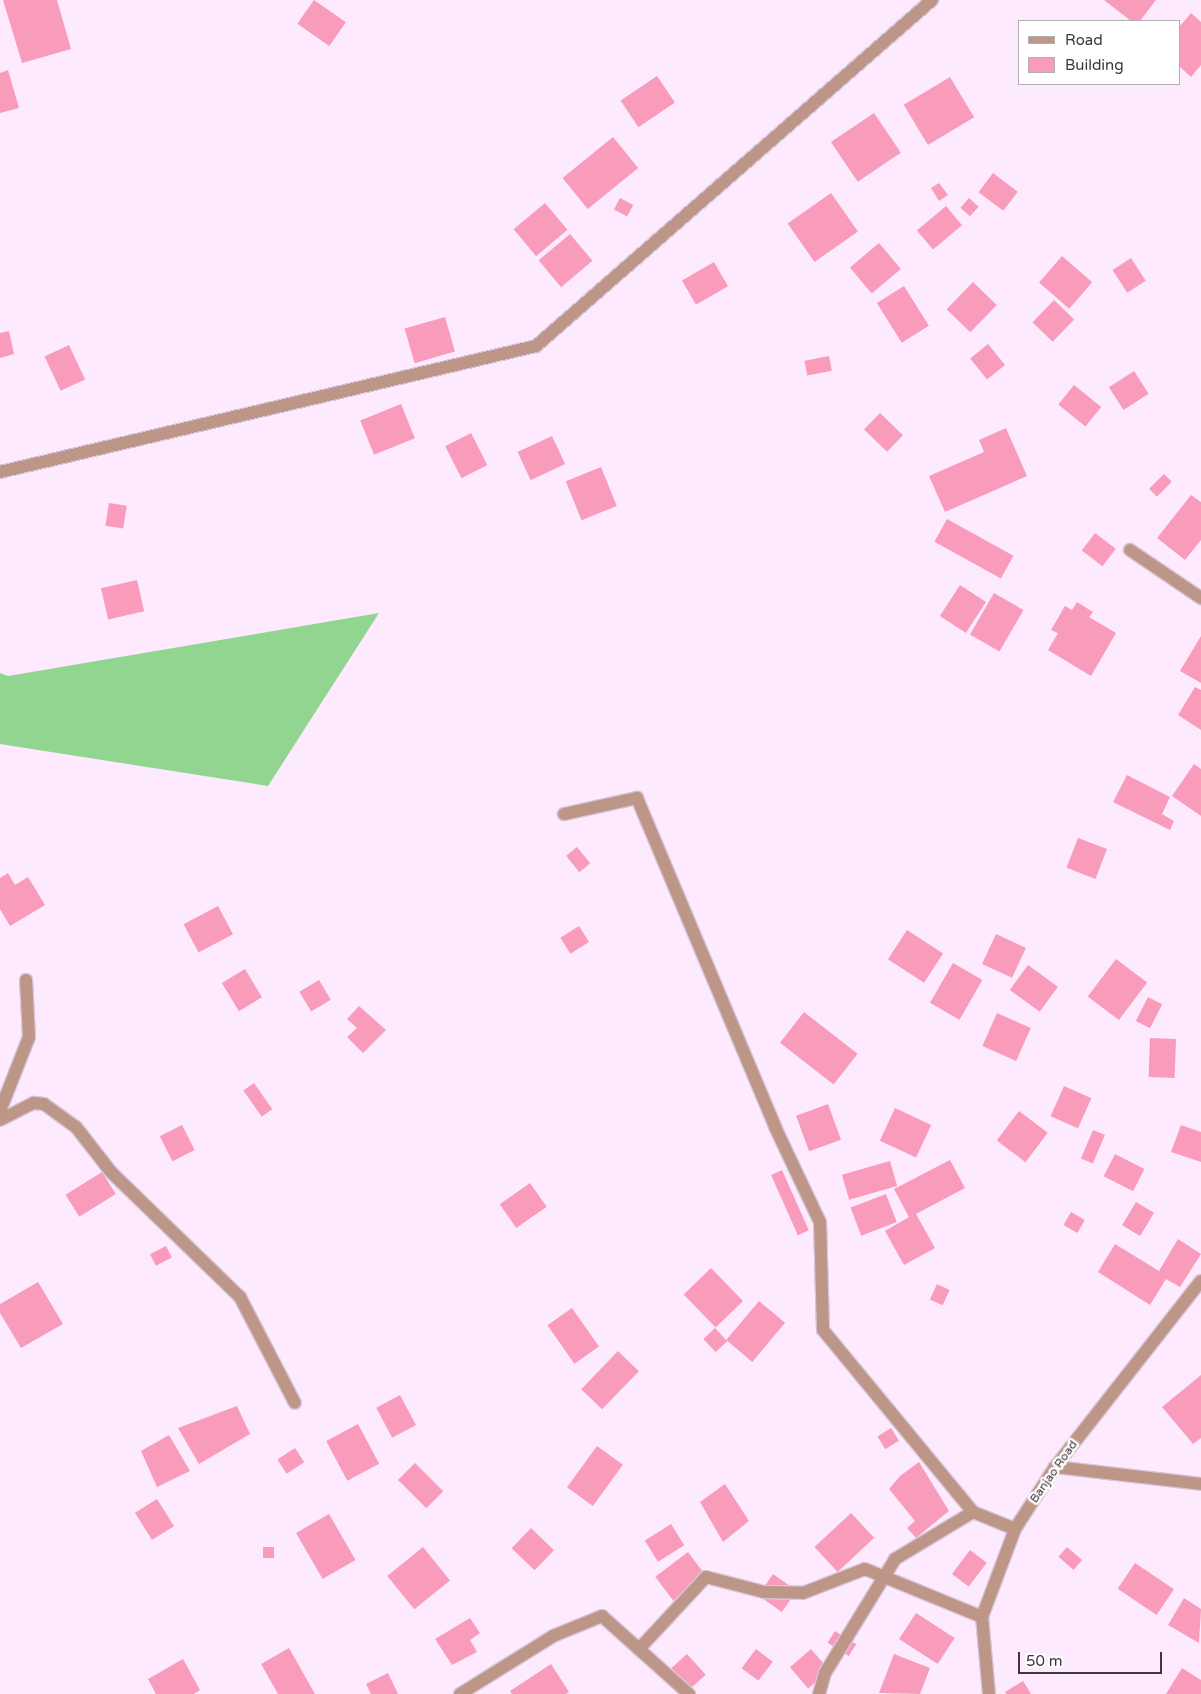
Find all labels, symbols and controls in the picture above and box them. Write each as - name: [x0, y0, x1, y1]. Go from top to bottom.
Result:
- legend: [1018, 20, 1181, 85]
- text: Road: [1065, 31, 1103, 49]
- text: Building: [1065, 56, 1124, 74]
- street label: Banjao Road: [1027, 1438, 1081, 1506]
- scale bar: [1021, 1642, 1165, 1674]
- text: 50 m: [1026, 1652, 1063, 1670]

